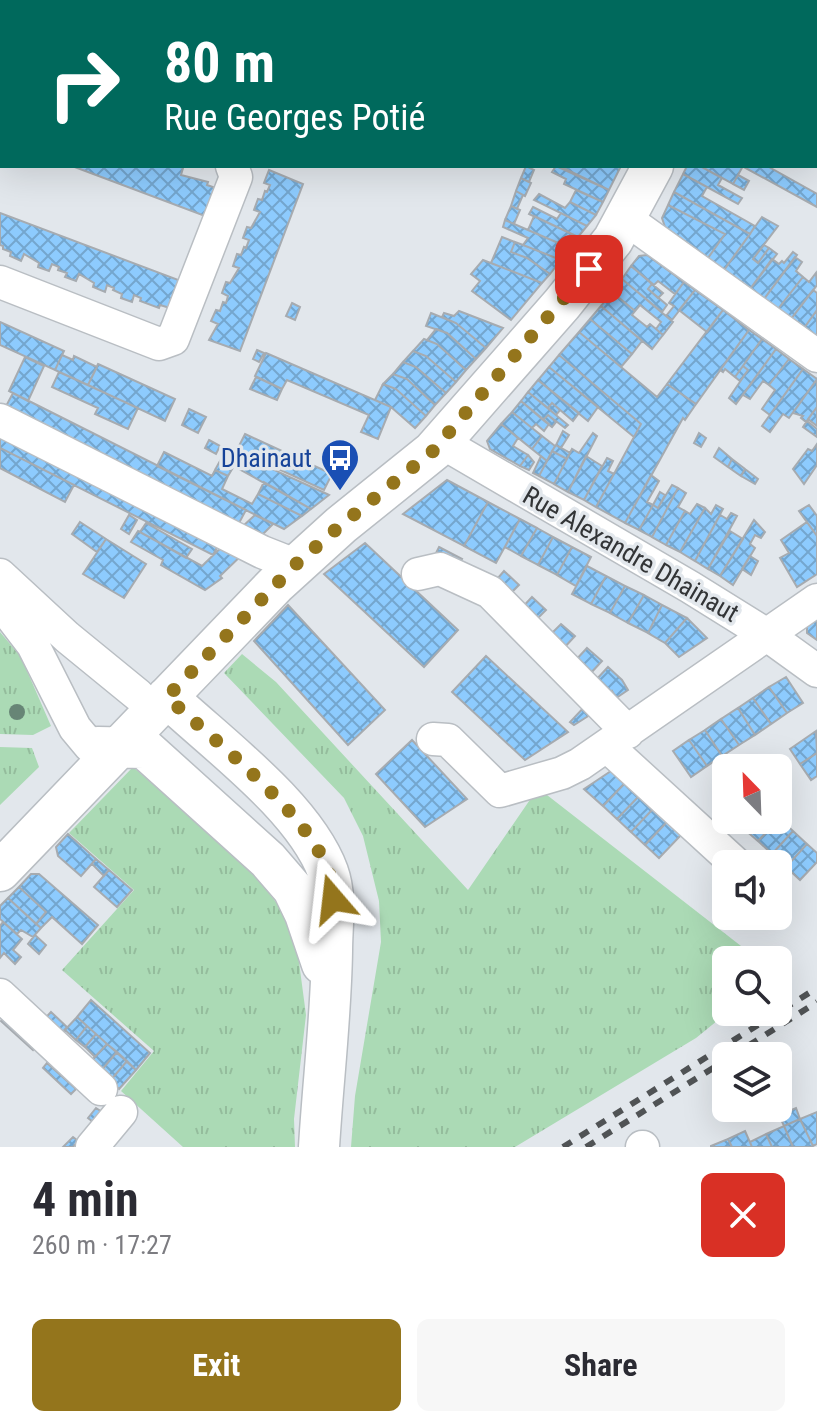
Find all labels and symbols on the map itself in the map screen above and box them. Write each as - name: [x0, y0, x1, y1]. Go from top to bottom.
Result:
- pin: [555, 235, 623, 303]
- bus stop icon: Dhainaut: [319, 437, 361, 492]
- place label: Dhainaut: [221, 443, 312, 473]
- street label: Rue Alexandre Dhainaut: [518, 480, 744, 628]
- north arrow: [712, 754, 792, 834]
- position arrow: [291, 857, 375, 941]

